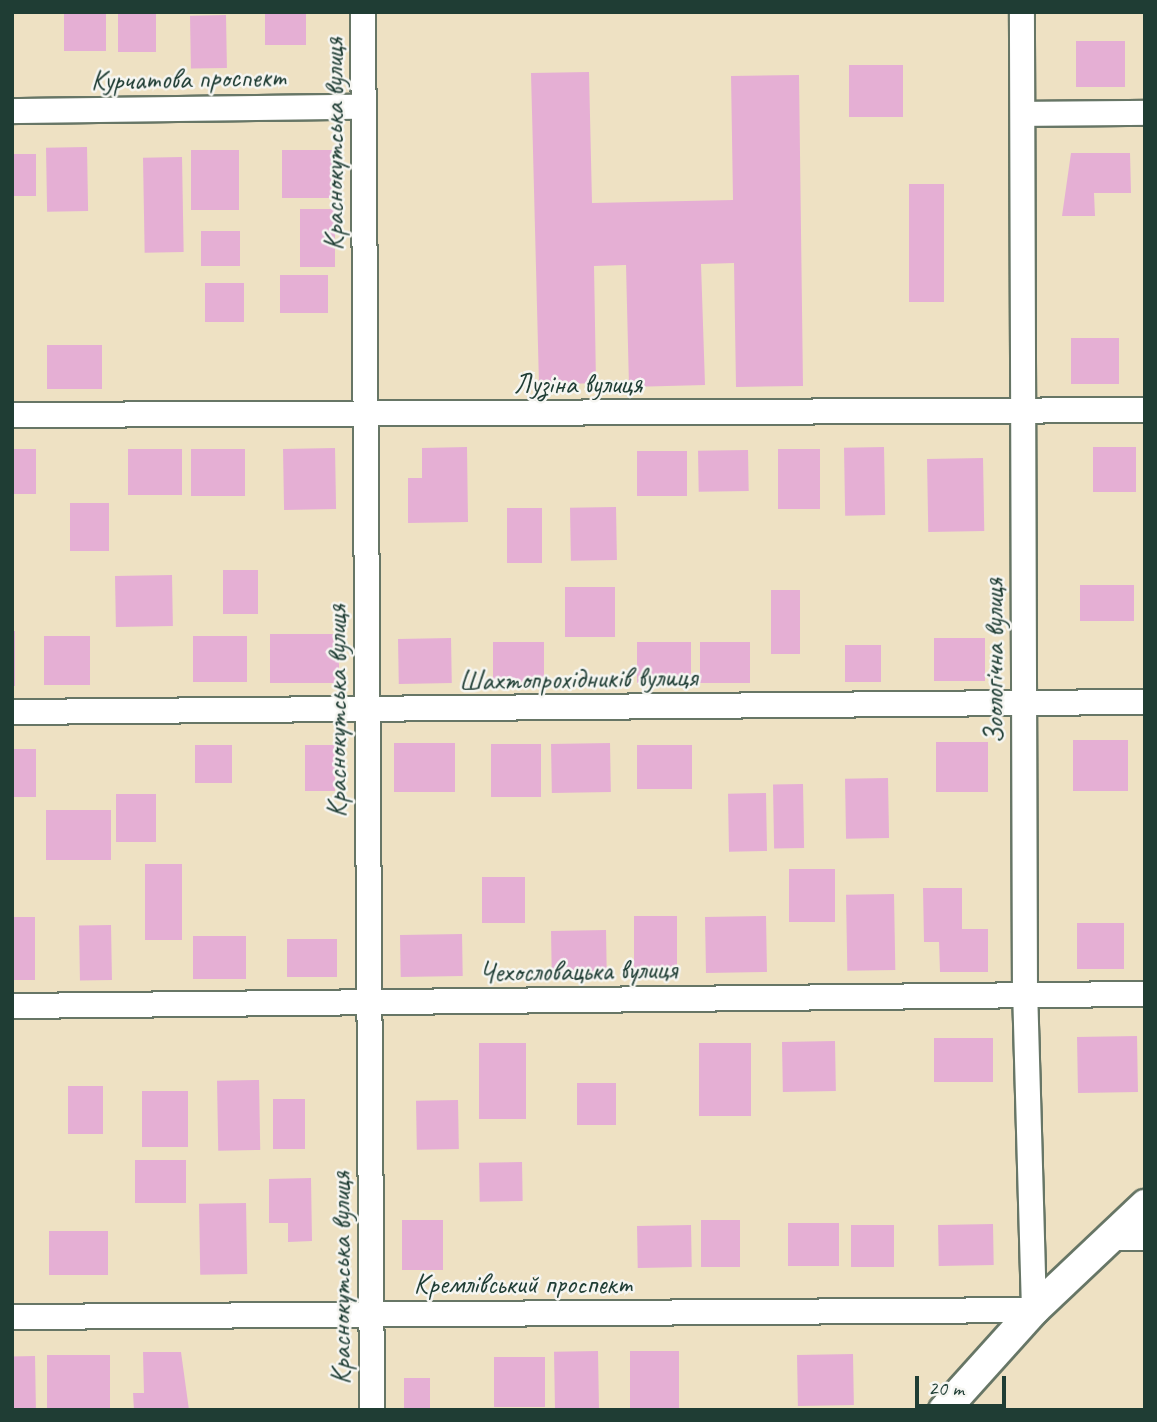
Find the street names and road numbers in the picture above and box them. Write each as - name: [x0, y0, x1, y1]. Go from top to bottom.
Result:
- street label: Краснокутська вулиця: [317, 37, 351, 251]
- street label: Курчатова проспект: [90, 61, 286, 97]
- street label: Лузіна вулиця: [513, 367, 643, 401]
- street label: Зоологічна вулиця: [977, 578, 1011, 744]
- street label: Краснокутська вулиця: [320, 604, 354, 818]
- street label: Шахтопрохідників вулиця: [459, 660, 697, 698]
- street label: Чехословацька вулиця: [478, 952, 678, 990]
- street label: Краснокутська вулиця: [324, 1171, 358, 1385]
- street label: Кремлівський проспект: [414, 1267, 632, 1301]

